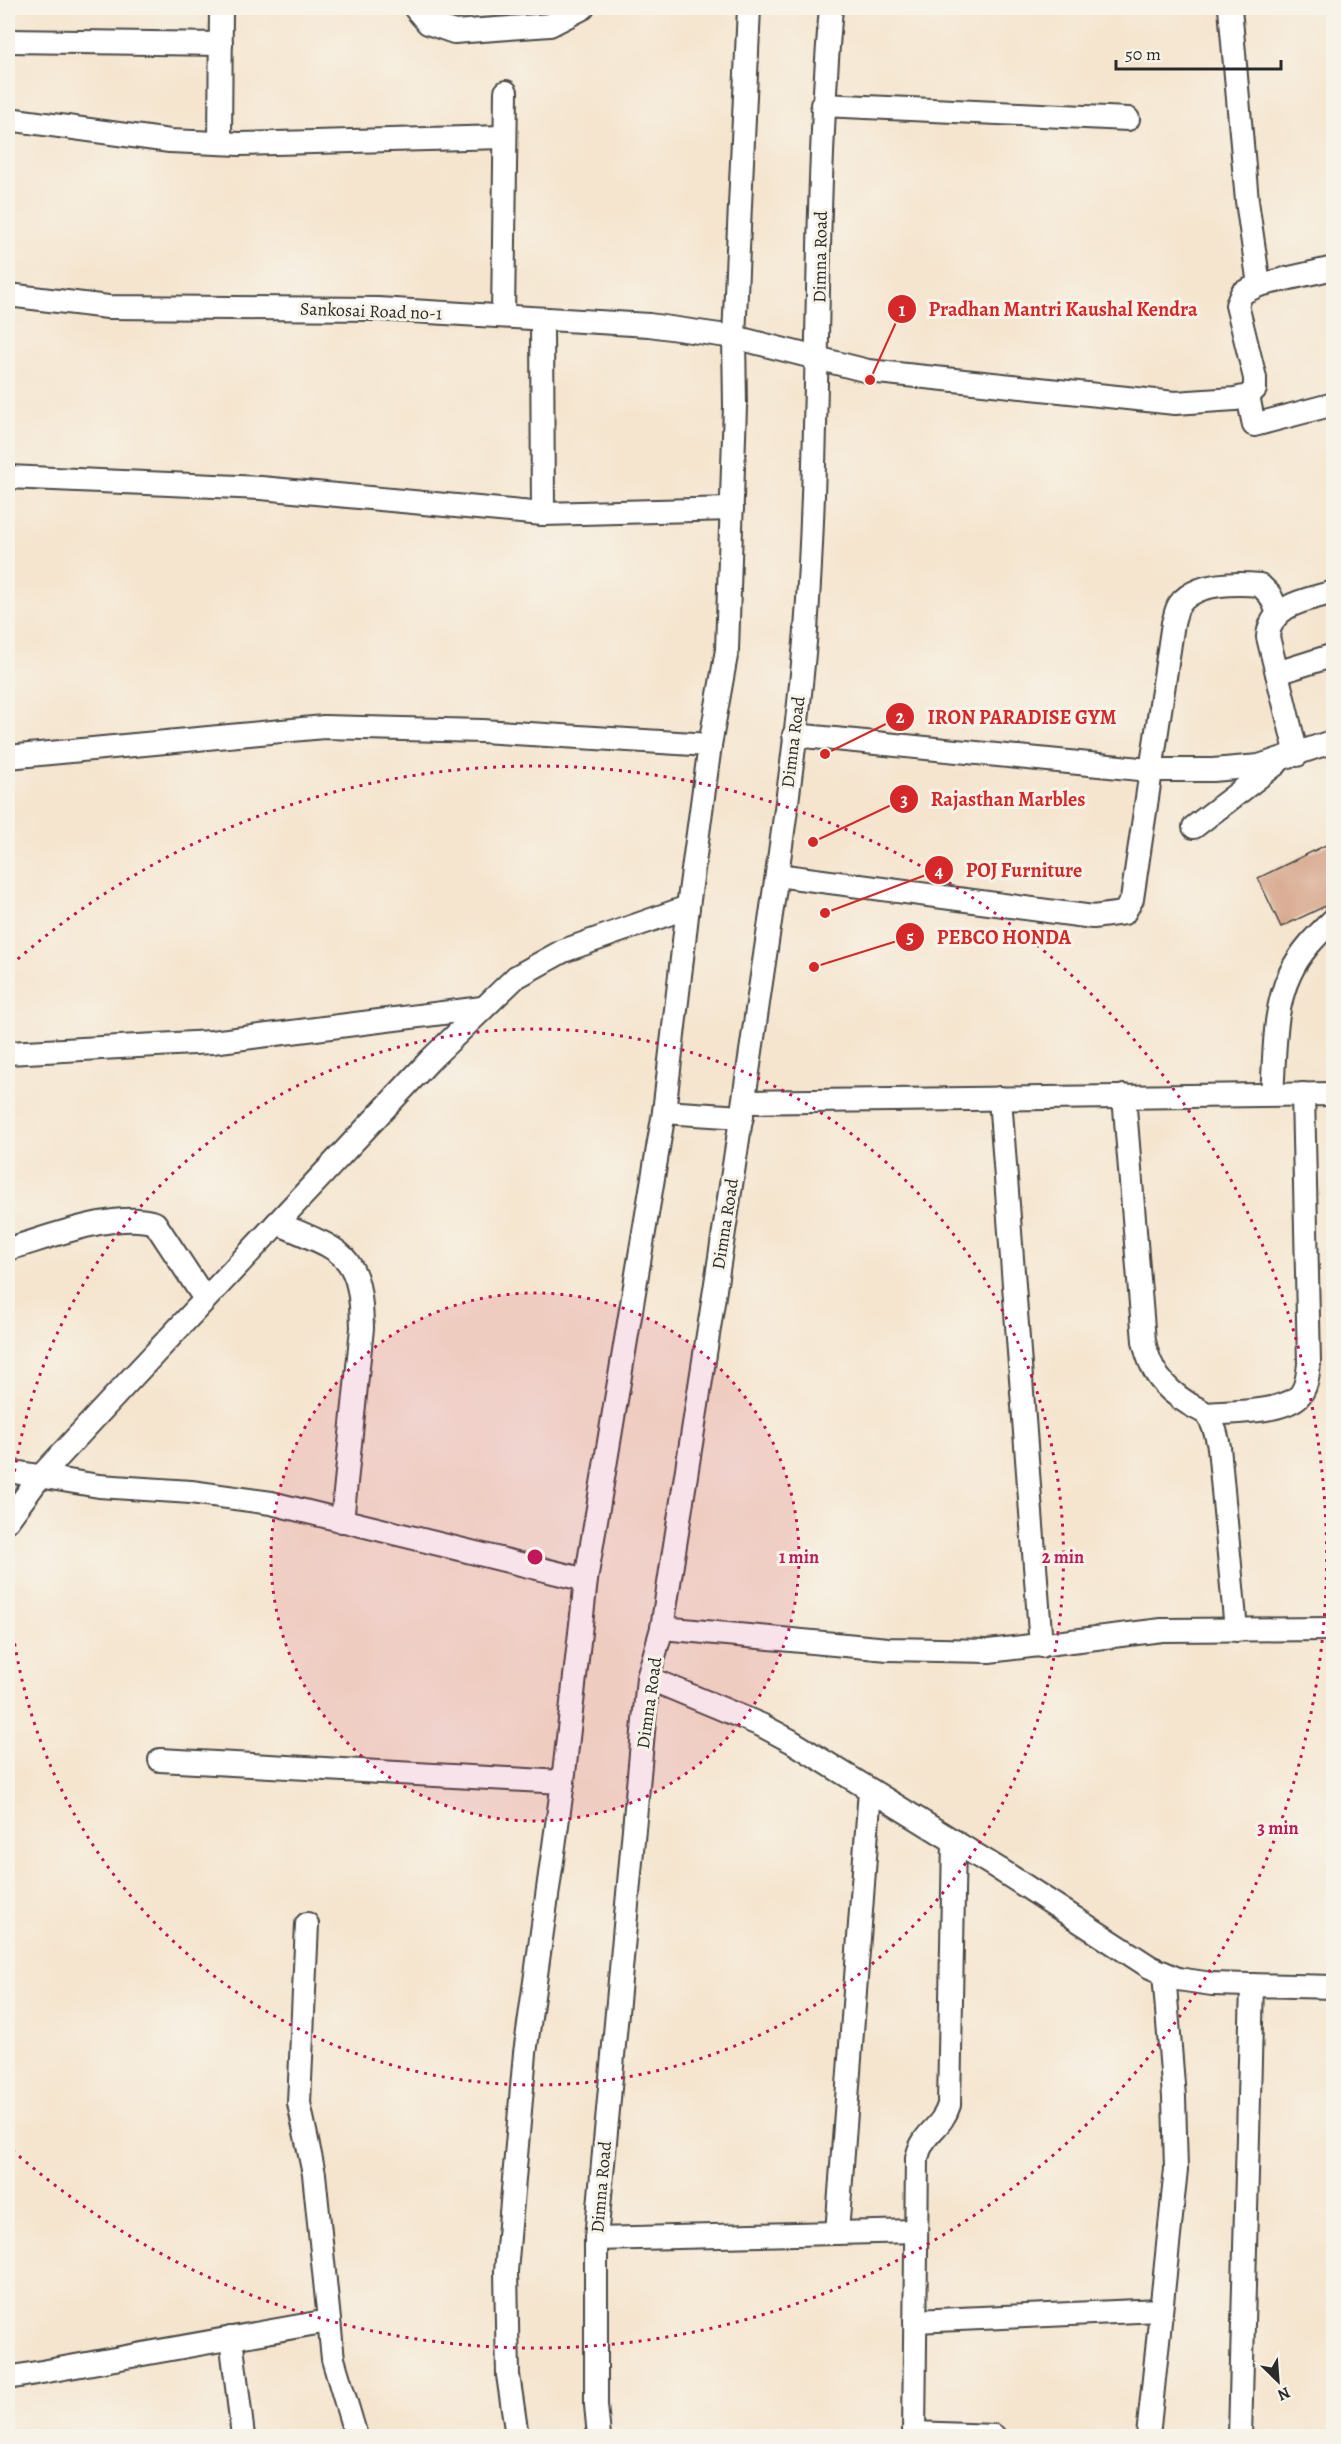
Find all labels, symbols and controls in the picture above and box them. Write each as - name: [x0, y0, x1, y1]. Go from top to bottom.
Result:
- scale bar: [1116, 33, 1281, 71]
- text: 50 m: [1125, 42, 1161, 66]
- street label: Dimna Road: [807, 210, 833, 303]
- callout: Pradhan Mantri Kaushal Kendra: [887, 290, 1210, 328]
- text: Pradhan Mantri Kaushal Kendra: [928, 296, 1198, 323]
- street label: Sankosai Road no-1: [300, 297, 442, 325]
- text: 1: [899, 298, 906, 322]
- street label: Dimna Road: [775, 695, 811, 789]
- callout: IRON PARADISE GYM: [885, 698, 1128, 736]
- text: IRON PARADISE GYM: [928, 704, 1117, 731]
- text: 2: [896, 705, 905, 729]
- callout: Rajasthan Marbles: [889, 780, 1097, 818]
- text: Rajasthan Marbles: [931, 786, 1085, 813]
- text: 3: [900, 788, 908, 812]
- callout: POJ Furniture: [924, 851, 1095, 889]
- text: POJ Furniture: [966, 857, 1082, 884]
- text: 4: [935, 859, 944, 883]
- callout: PEBCO HONDA: [895, 918, 1083, 956]
- text: PEBCO HONDA: [937, 924, 1072, 951]
- text: 5: [906, 925, 914, 949]
- street label: Dimna Road: [706, 1176, 744, 1271]
- text: 1 min: [779, 1545, 819, 1569]
- text: 2 min: [1042, 1545, 1084, 1569]
- centre of rings: [525, 1547, 545, 1567]
- street label: Dimna Road: [631, 1655, 667, 1750]
- text: 3 min: [1257, 1816, 1299, 1840]
- street label: Dimna Road: [585, 2140, 617, 2234]
- north arrow: [1248, 2351, 1308, 2411]
- text: N: [1274, 2381, 1294, 2406]

